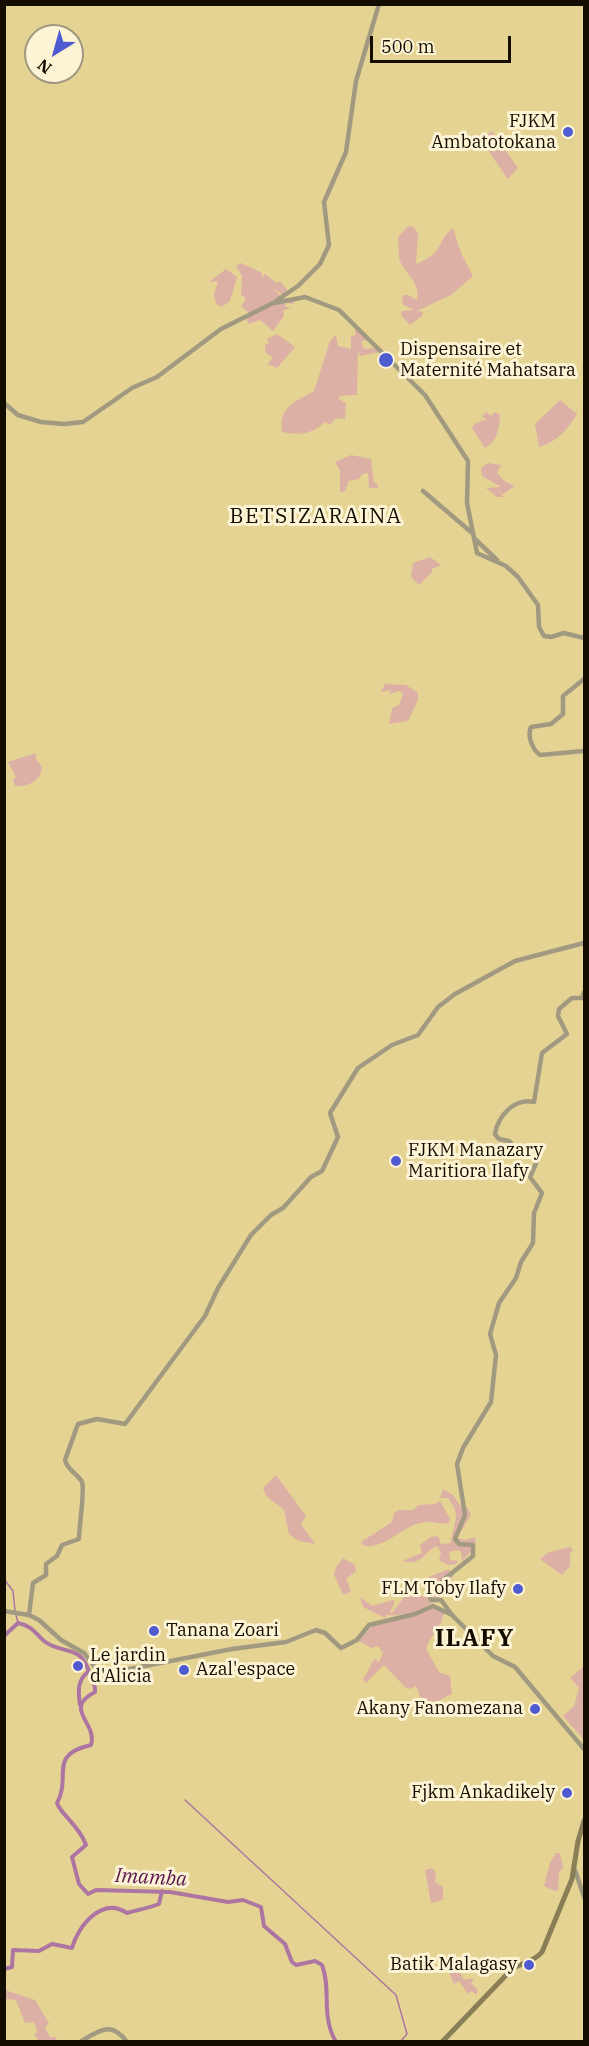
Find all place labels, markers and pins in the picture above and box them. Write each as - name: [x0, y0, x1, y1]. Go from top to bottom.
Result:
- place label: FJKM Ambatotokana: [431, 111, 556, 154]
- marker: FJKM Ambatotokana: [561, 125, 575, 139]
- place label: Dispensaire et Maternité Mahatsara: [400, 339, 576, 382]
- marker: Dispensaire et Maternité Mahatsara: [377, 351, 395, 369]
- place label: FJKM Manazary Maritiora Ilafy: [408, 1140, 543, 1182]
- marker: FJKM Manazary Maritiora Ilafy: [389, 1154, 403, 1168]
- place label: FLM Toby Ilafy: [381, 1578, 506, 1600]
- marker: FLM Toby Ilafy: [511, 1582, 525, 1596]
- place label: Tanana Zoari: [166, 1620, 279, 1642]
- marker: Tanana Zoari: [147, 1624, 161, 1638]
- place label: Le jardin d'Alicia: [90, 1645, 166, 1688]
- marker: Le jardin d'Alicia: [71, 1659, 85, 1673]
- place label: Azal'espace: [196, 1659, 295, 1681]
- marker: Azal'espace: [177, 1663, 191, 1677]
- place label: Akany Fanomezana: [356, 1698, 523, 1720]
- marker: Akany Fanomezana: [528, 1702, 542, 1716]
- place label: Fjkm Ankadikely: [411, 1782, 555, 1804]
- marker: Fjkm Ankadikely: [560, 1786, 574, 1800]
- place label: Batik Malagasy: [390, 1954, 517, 1976]
- marker: Batik Malagasy: [522, 1958, 536, 1972]

